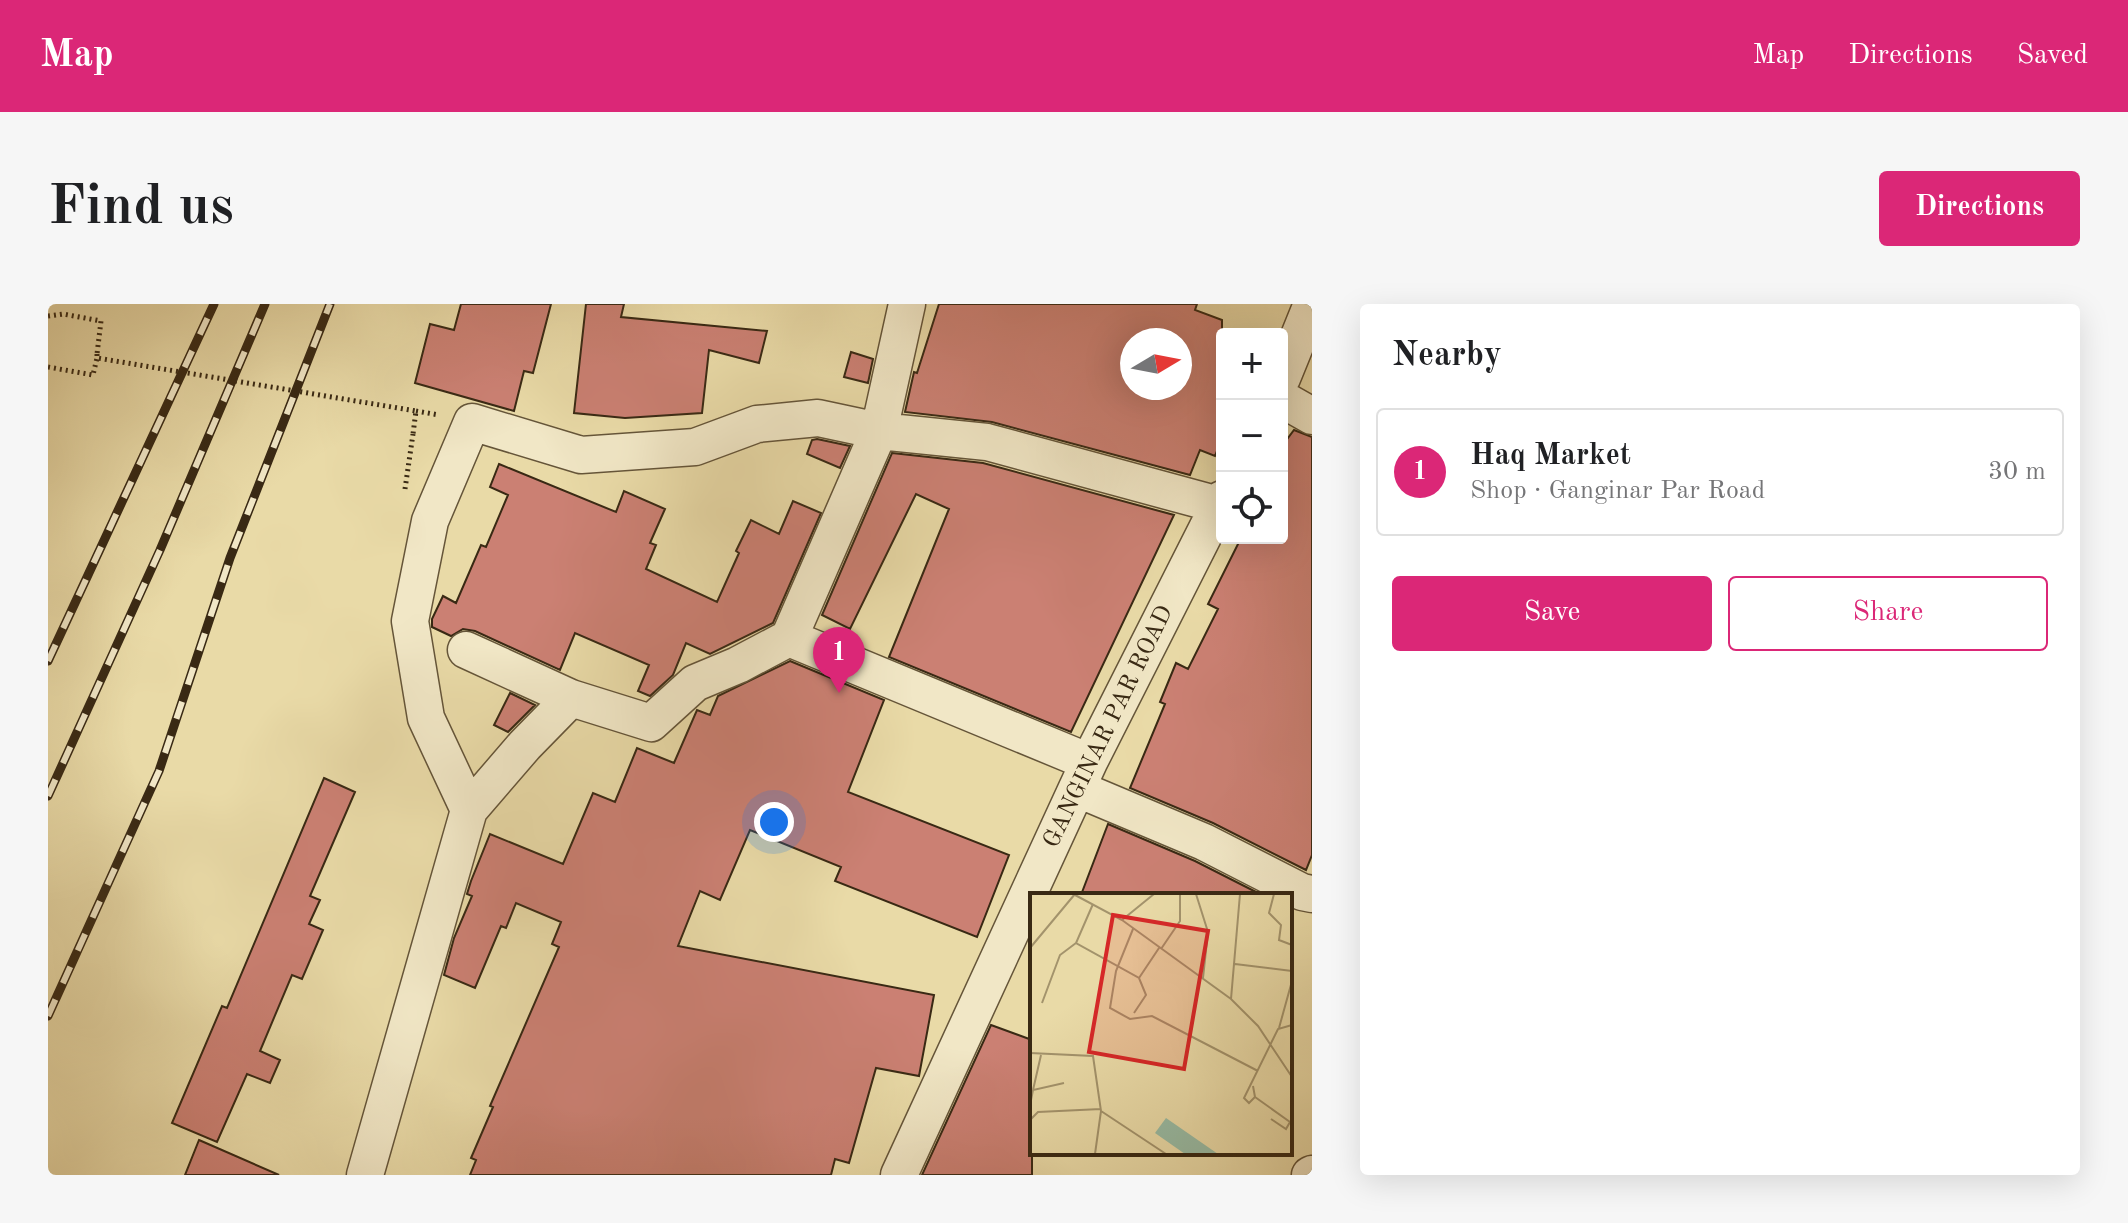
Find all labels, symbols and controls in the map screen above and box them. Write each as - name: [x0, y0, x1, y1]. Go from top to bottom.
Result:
- text: Map: [40, 37, 114, 75]
- text: Map: [1752, 42, 1804, 70]
- text: Directions: [1848, 42, 1973, 70]
- text: Saved: [2017, 42, 2088, 70]
- button: Directions: [1879, 171, 2080, 246]
- text: Find us: [48, 180, 234, 236]
- north arrow: [1120, 328, 1192, 400]
- map controls: [1216, 328, 1288, 544]
- button: +: [1216, 328, 1288, 400]
- text: Nearby: [1392, 339, 1502, 373]
- button: −: [1216, 400, 1288, 472]
- text: Haq Market: [1470, 441, 1631, 471]
- text: 1: [1412, 459, 1428, 485]
- text: 30 m: [1988, 459, 2046, 485]
- button: locate: [1216, 472, 1288, 544]
- text: Shop · Ganginar Par Road: [1470, 478, 1765, 504]
- button: Save: [1392, 576, 1712, 651]
- button: Share: [1728, 576, 2048, 651]
- street label: GANGINAR PAR ROAD: [1040, 602, 1178, 852]
- pin: 1: [813, 627, 865, 693]
- your location: [754, 802, 794, 842]
- inset map: [1030, 893, 1292, 1155]

